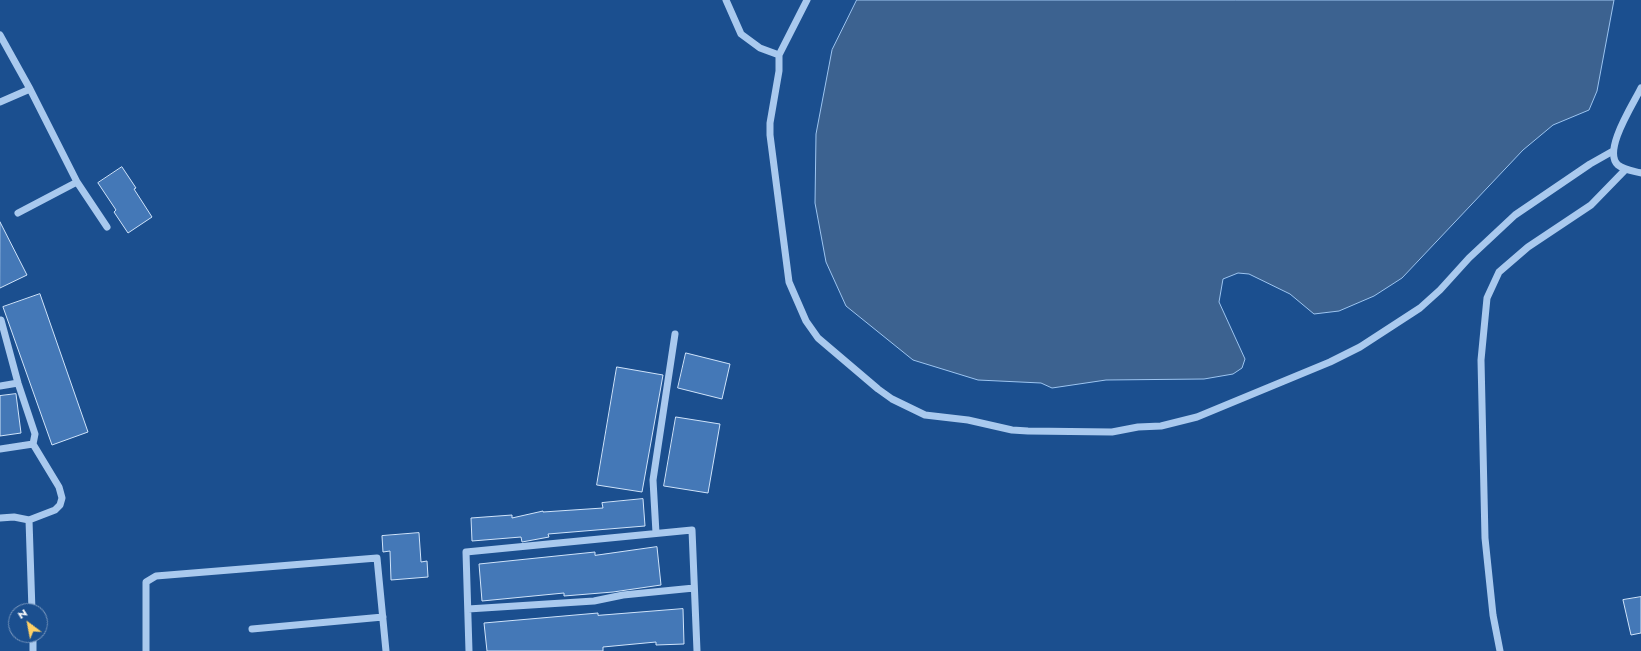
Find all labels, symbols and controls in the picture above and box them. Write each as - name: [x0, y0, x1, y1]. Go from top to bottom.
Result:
- north arrow: [8, 603, 48, 643]
- text: N: [14, 605, 30, 623]

